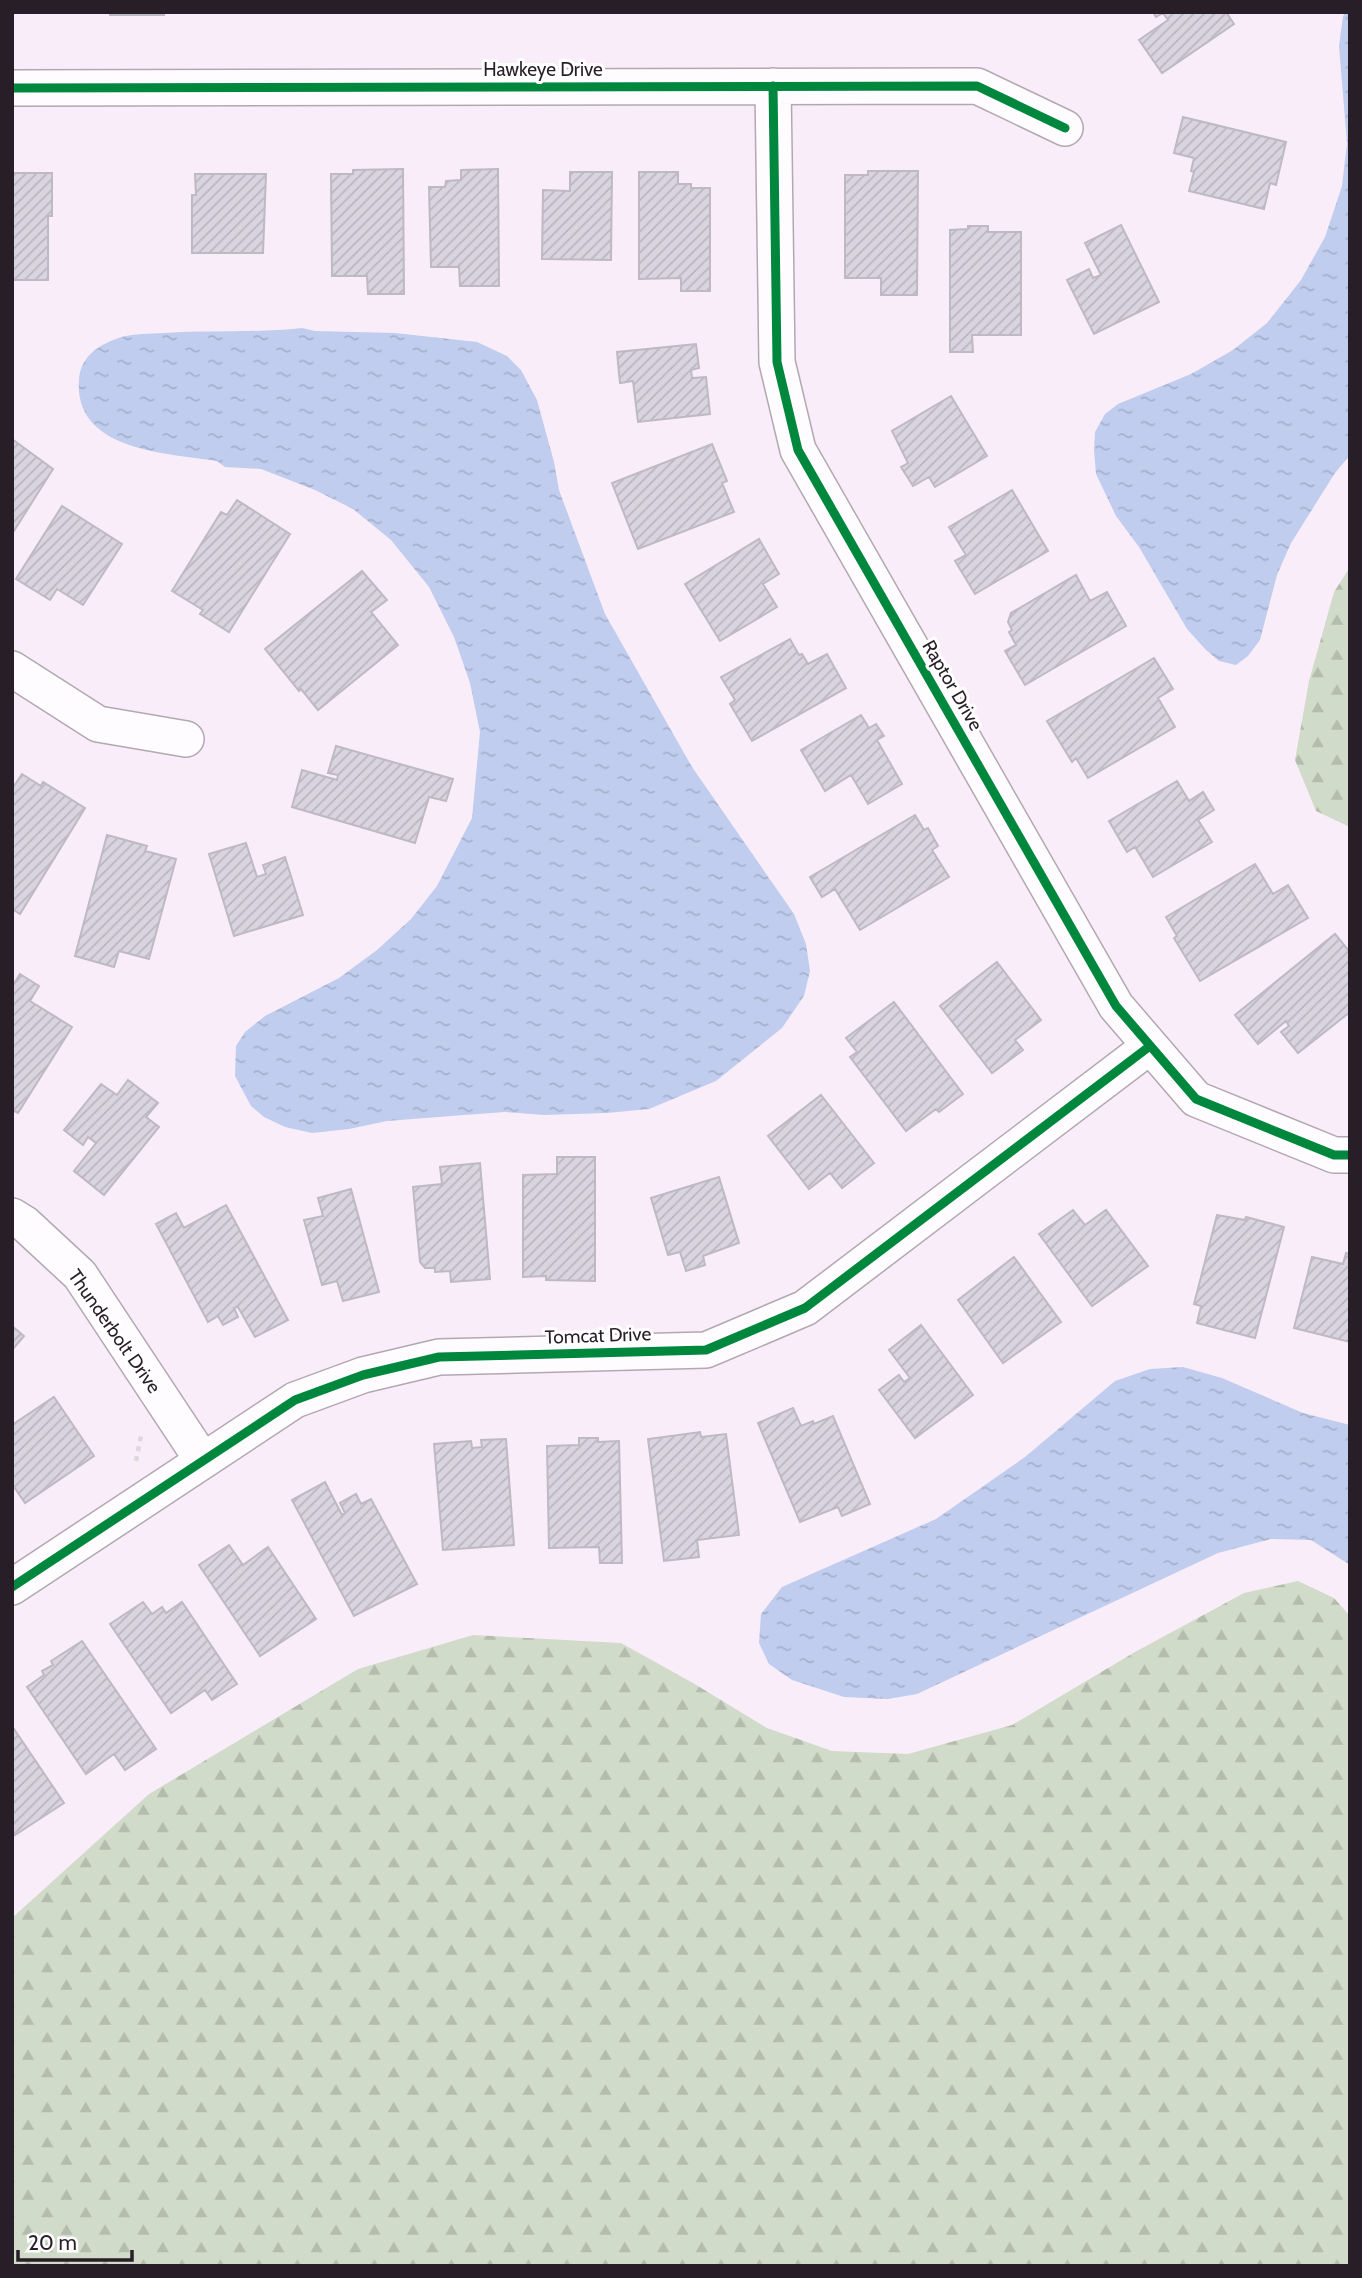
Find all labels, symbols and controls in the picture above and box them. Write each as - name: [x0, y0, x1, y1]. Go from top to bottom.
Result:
- street label: Hawkeye Drive: [483, 58, 603, 81]
- street label: Raptor Drive: [917, 636, 988, 735]
- street label: Thunderbolt Drive: [63, 1265, 166, 1398]
- street label: Tomcat Drive: [544, 1322, 652, 1349]
- scale bar: [18, 2218, 131, 2262]
- text: 20 m: [28, 2230, 77, 2255]

